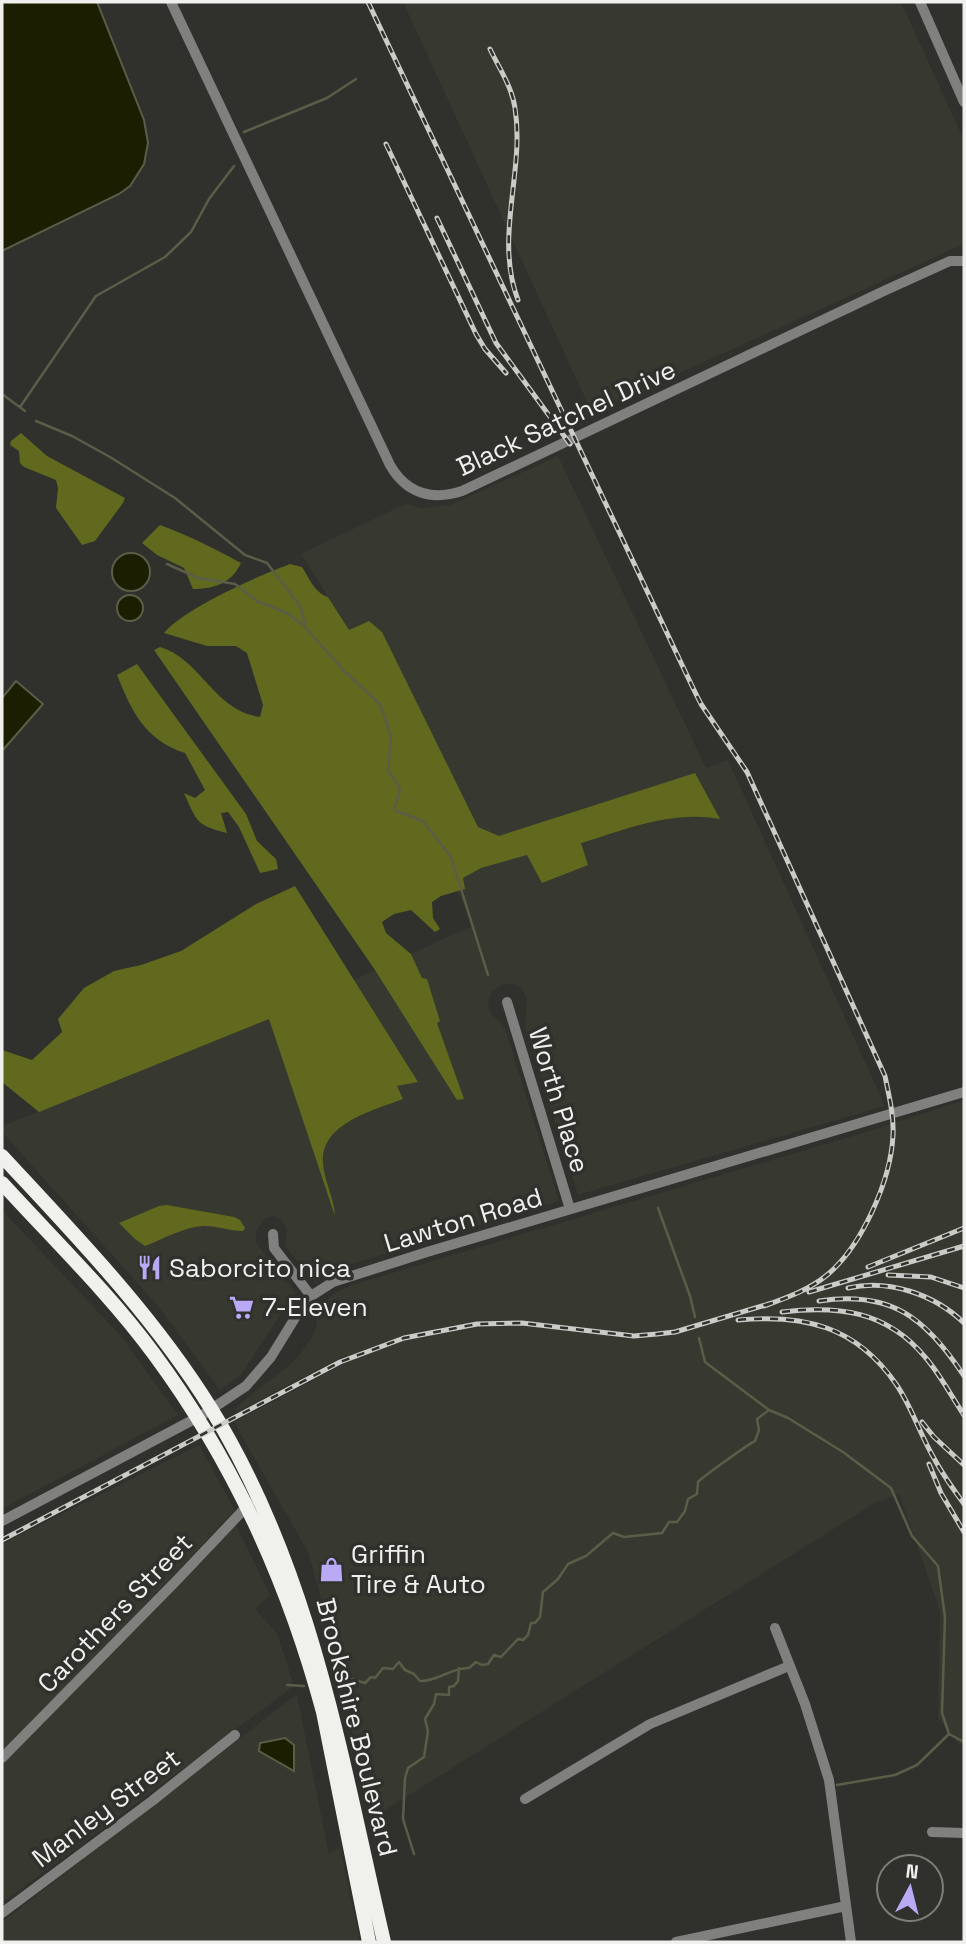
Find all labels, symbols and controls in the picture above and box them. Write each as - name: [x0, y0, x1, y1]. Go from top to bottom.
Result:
- street label: Black Satchel Drive: [451, 352, 681, 484]
- street label: Worth Place: [521, 1023, 597, 1177]
- street label: Lawton Road: [380, 1180, 546, 1260]
- place label: Saborcito nica: [169, 1251, 351, 1285]
- restaurant icon: Saborcito nica: [135, 1254, 163, 1282]
- place label: 7-Eleven: [262, 1290, 368, 1324]
- supermarket icon: 7-Eleven: [228, 1293, 256, 1321]
- street label: Carothers Street: [30, 1526, 200, 1700]
- place label: Griffin Tire & Auto: [351, 1537, 486, 1601]
- shop icon: Griffin Tire & Auto: [317, 1555, 345, 1583]
- street label: Brookshire Boulevard: [308, 1594, 406, 1860]
- street label: Manley Street: [25, 1741, 187, 1875]
- north arrow: [875, 1853, 945, 1923]
- text: N: [904, 1858, 920, 1885]

